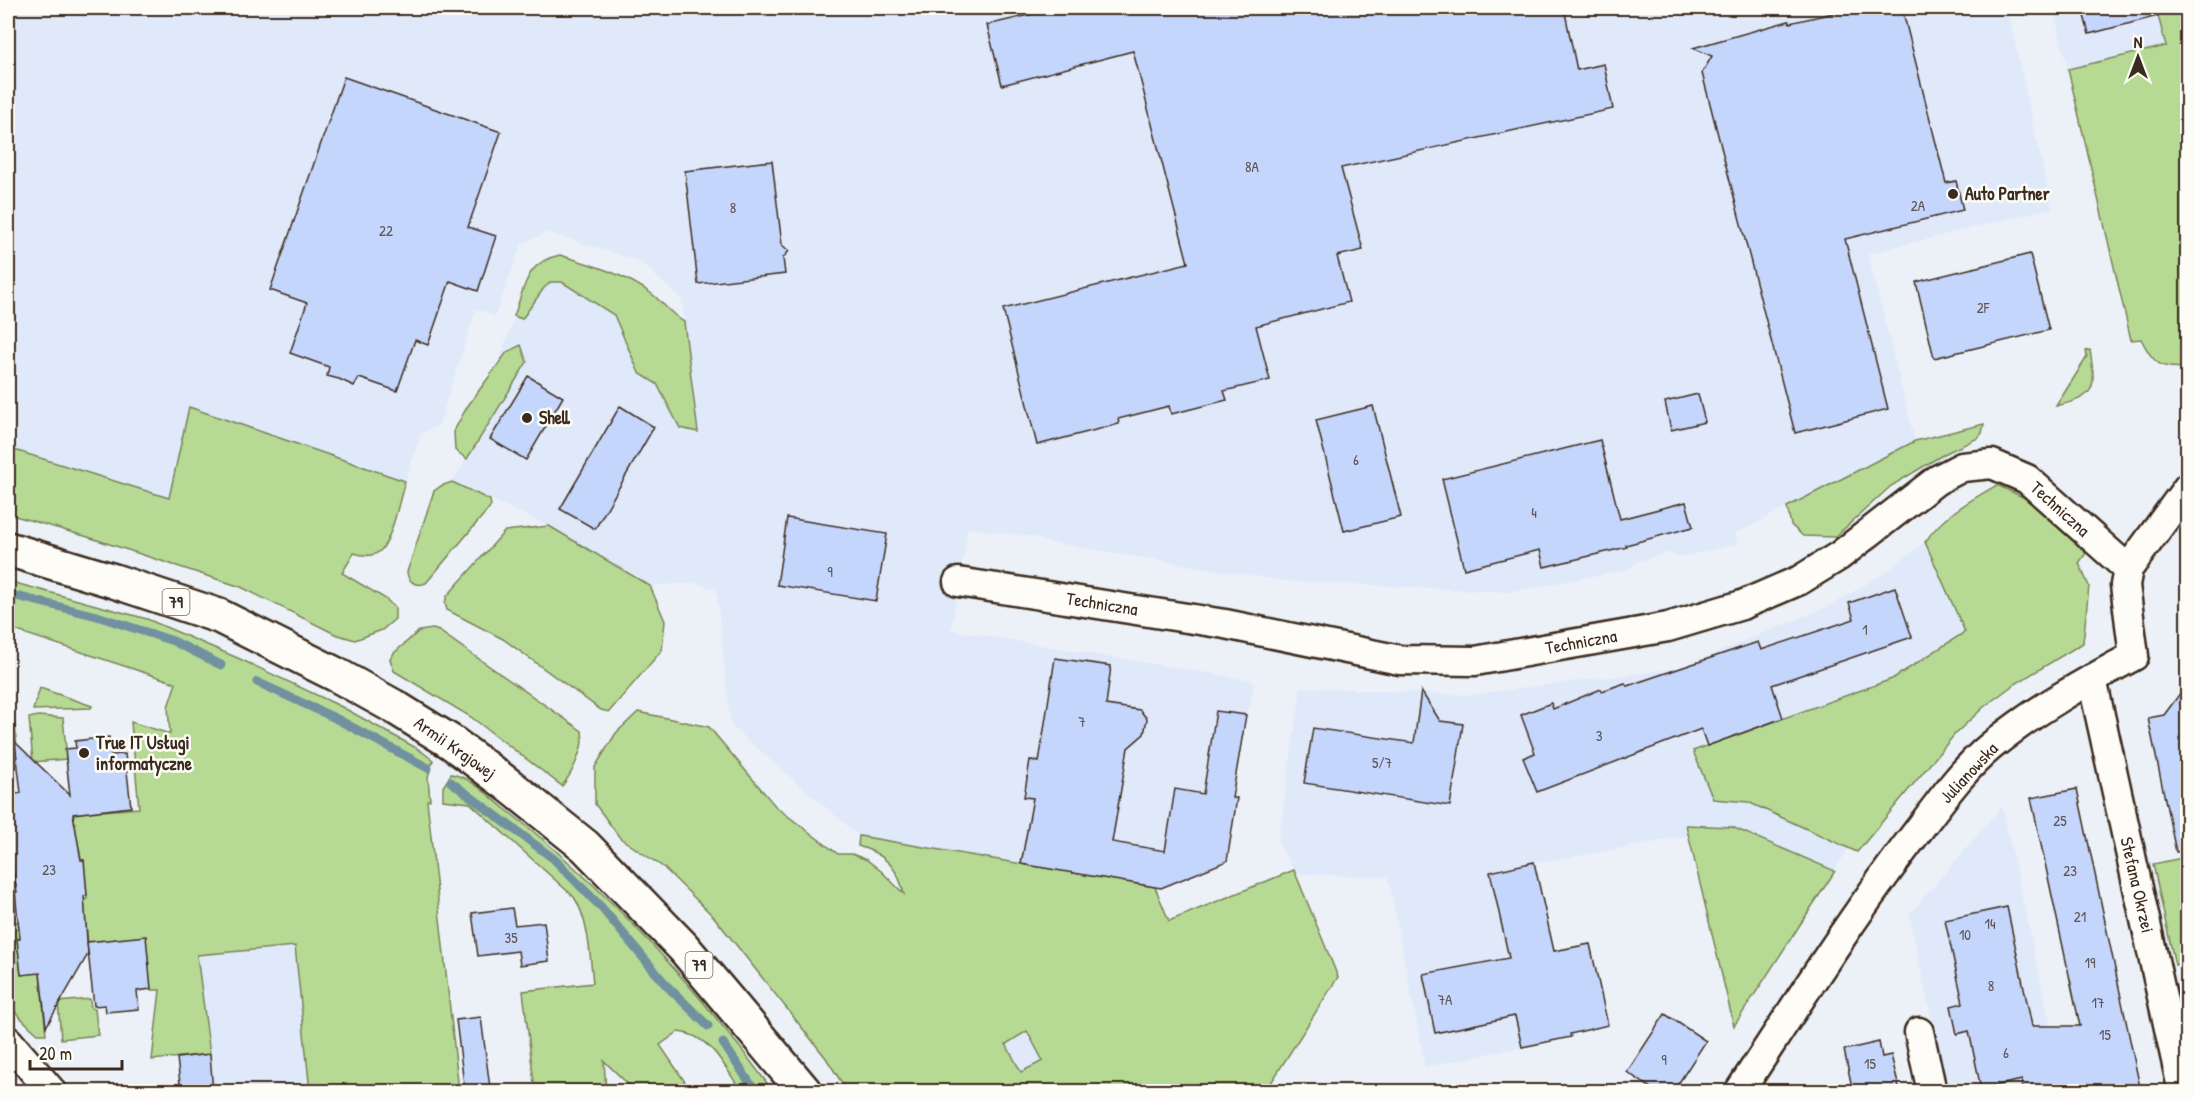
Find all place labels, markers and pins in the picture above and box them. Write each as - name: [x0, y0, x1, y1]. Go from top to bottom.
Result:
- place label: Auto Partner: [1965, 181, 2050, 206]
- marker: Auto Partner: [1946, 187, 1960, 201]
- place label: Shell: [539, 405, 571, 430]
- marker: Shell: [520, 411, 534, 425]
- place label: True IT Usługi informatyczne: [95, 730, 193, 777]
- marker: True IT Usługi informatyczne: [77, 746, 91, 760]

